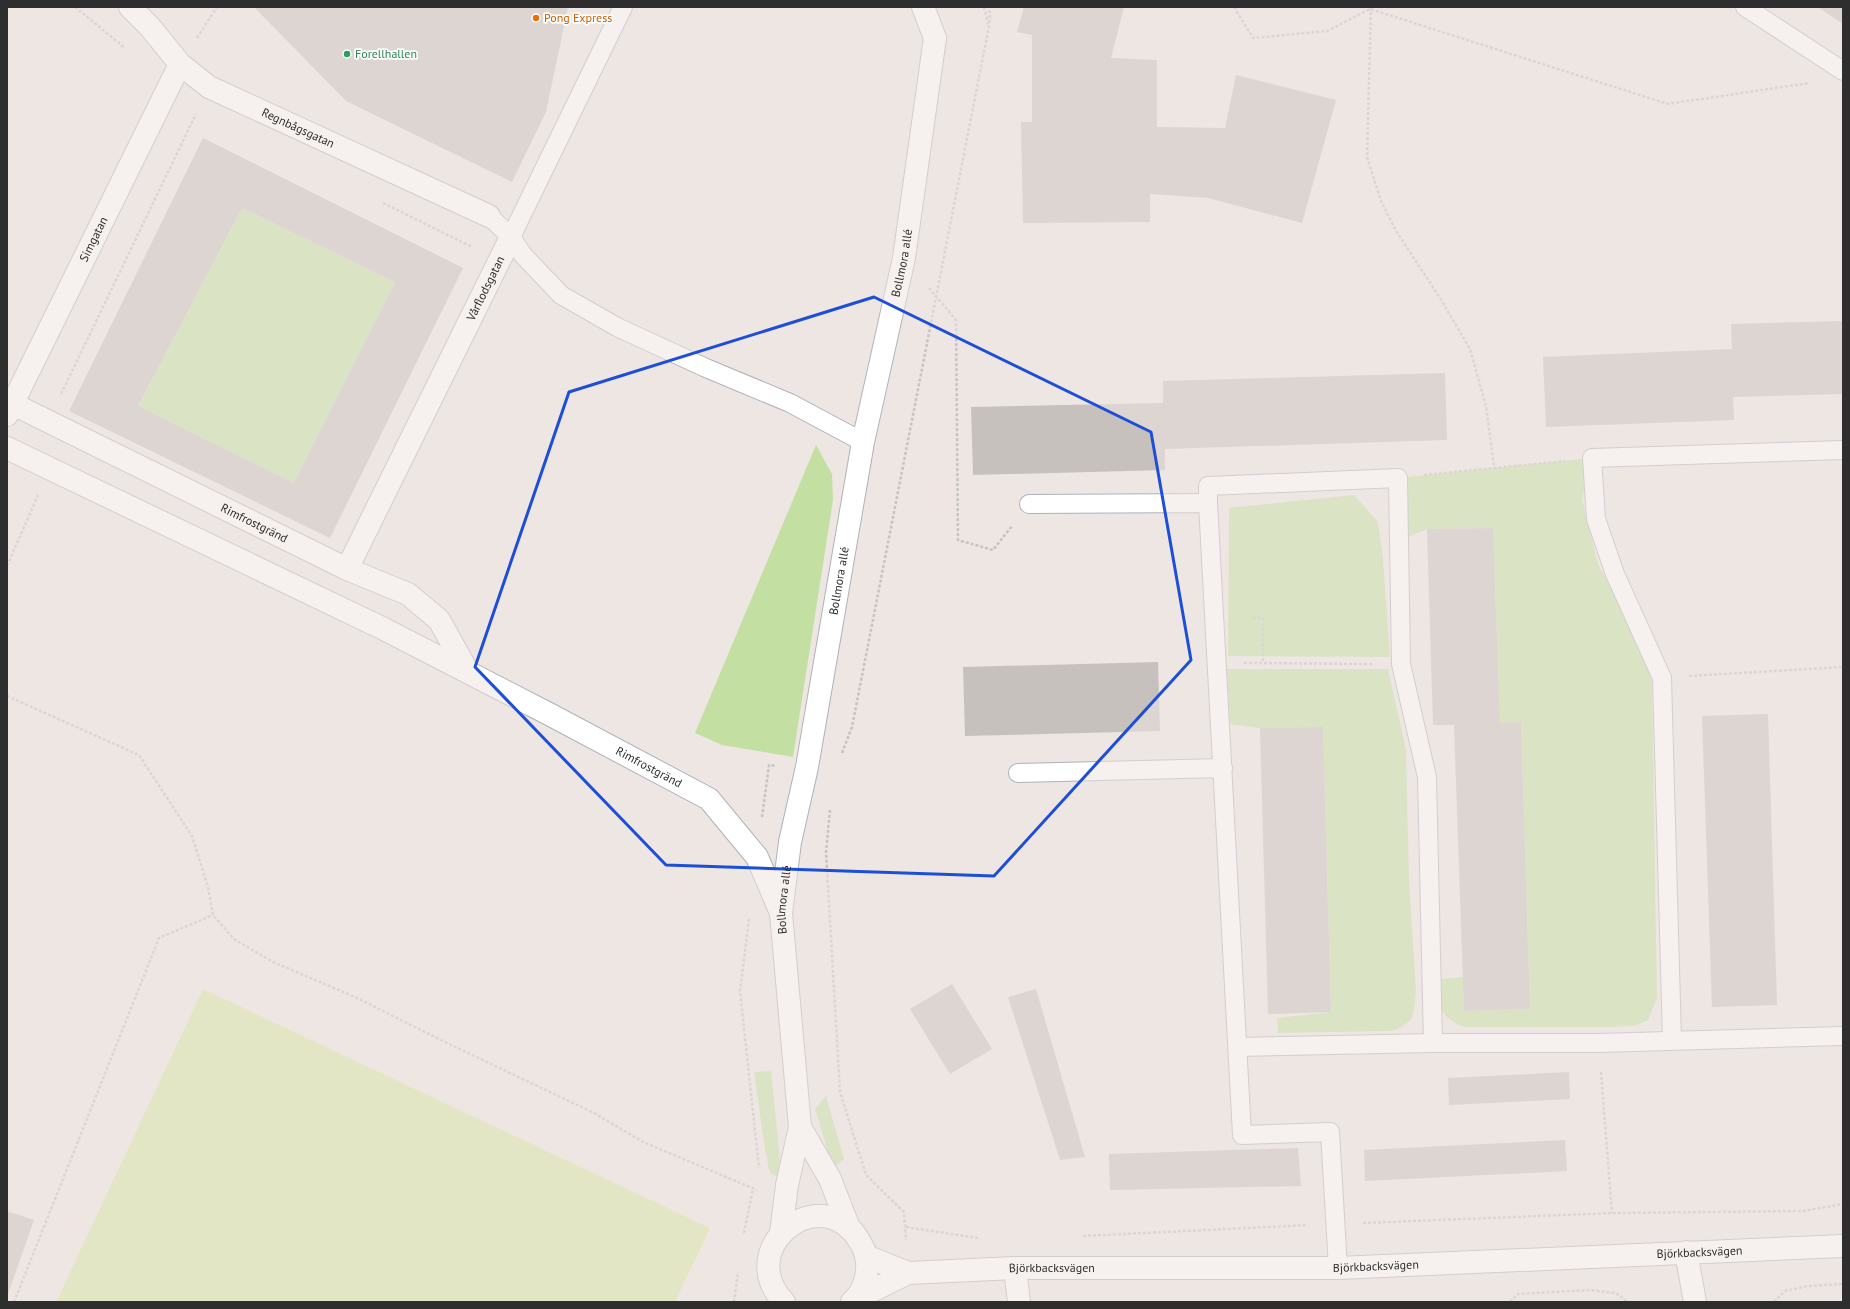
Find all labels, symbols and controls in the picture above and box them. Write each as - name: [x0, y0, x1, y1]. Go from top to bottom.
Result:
- place label: Pong Express: [544, 10, 612, 25]
- marker: Pong Express: [531, 13, 541, 23]
- place label: Forellhallen: [355, 46, 417, 61]
- marker: Forellhallen: [342, 49, 352, 59]
- street label: Regnbågsgatan: [259, 104, 337, 151]
- street label: Simgatan: [76, 214, 111, 264]
- street label: Bollmora allé: [888, 228, 915, 299]
- street label: Vårflodsgatan: [462, 253, 507, 324]
- street label: Rimfrostgränd: [218, 500, 290, 546]
- street label: Bollmora allé: [825, 545, 852, 616]
- street label: Rimfrostgränd: [613, 743, 685, 790]
- street label: Bollmora allé: [773, 865, 794, 935]
- street label: Björkbacksvägen: [1656, 1242, 1743, 1261]
- street label: Björkbacksvägen: [1333, 1256, 1419, 1275]
- street label: Björkbacksvägen: [1008, 1260, 1095, 1275]

